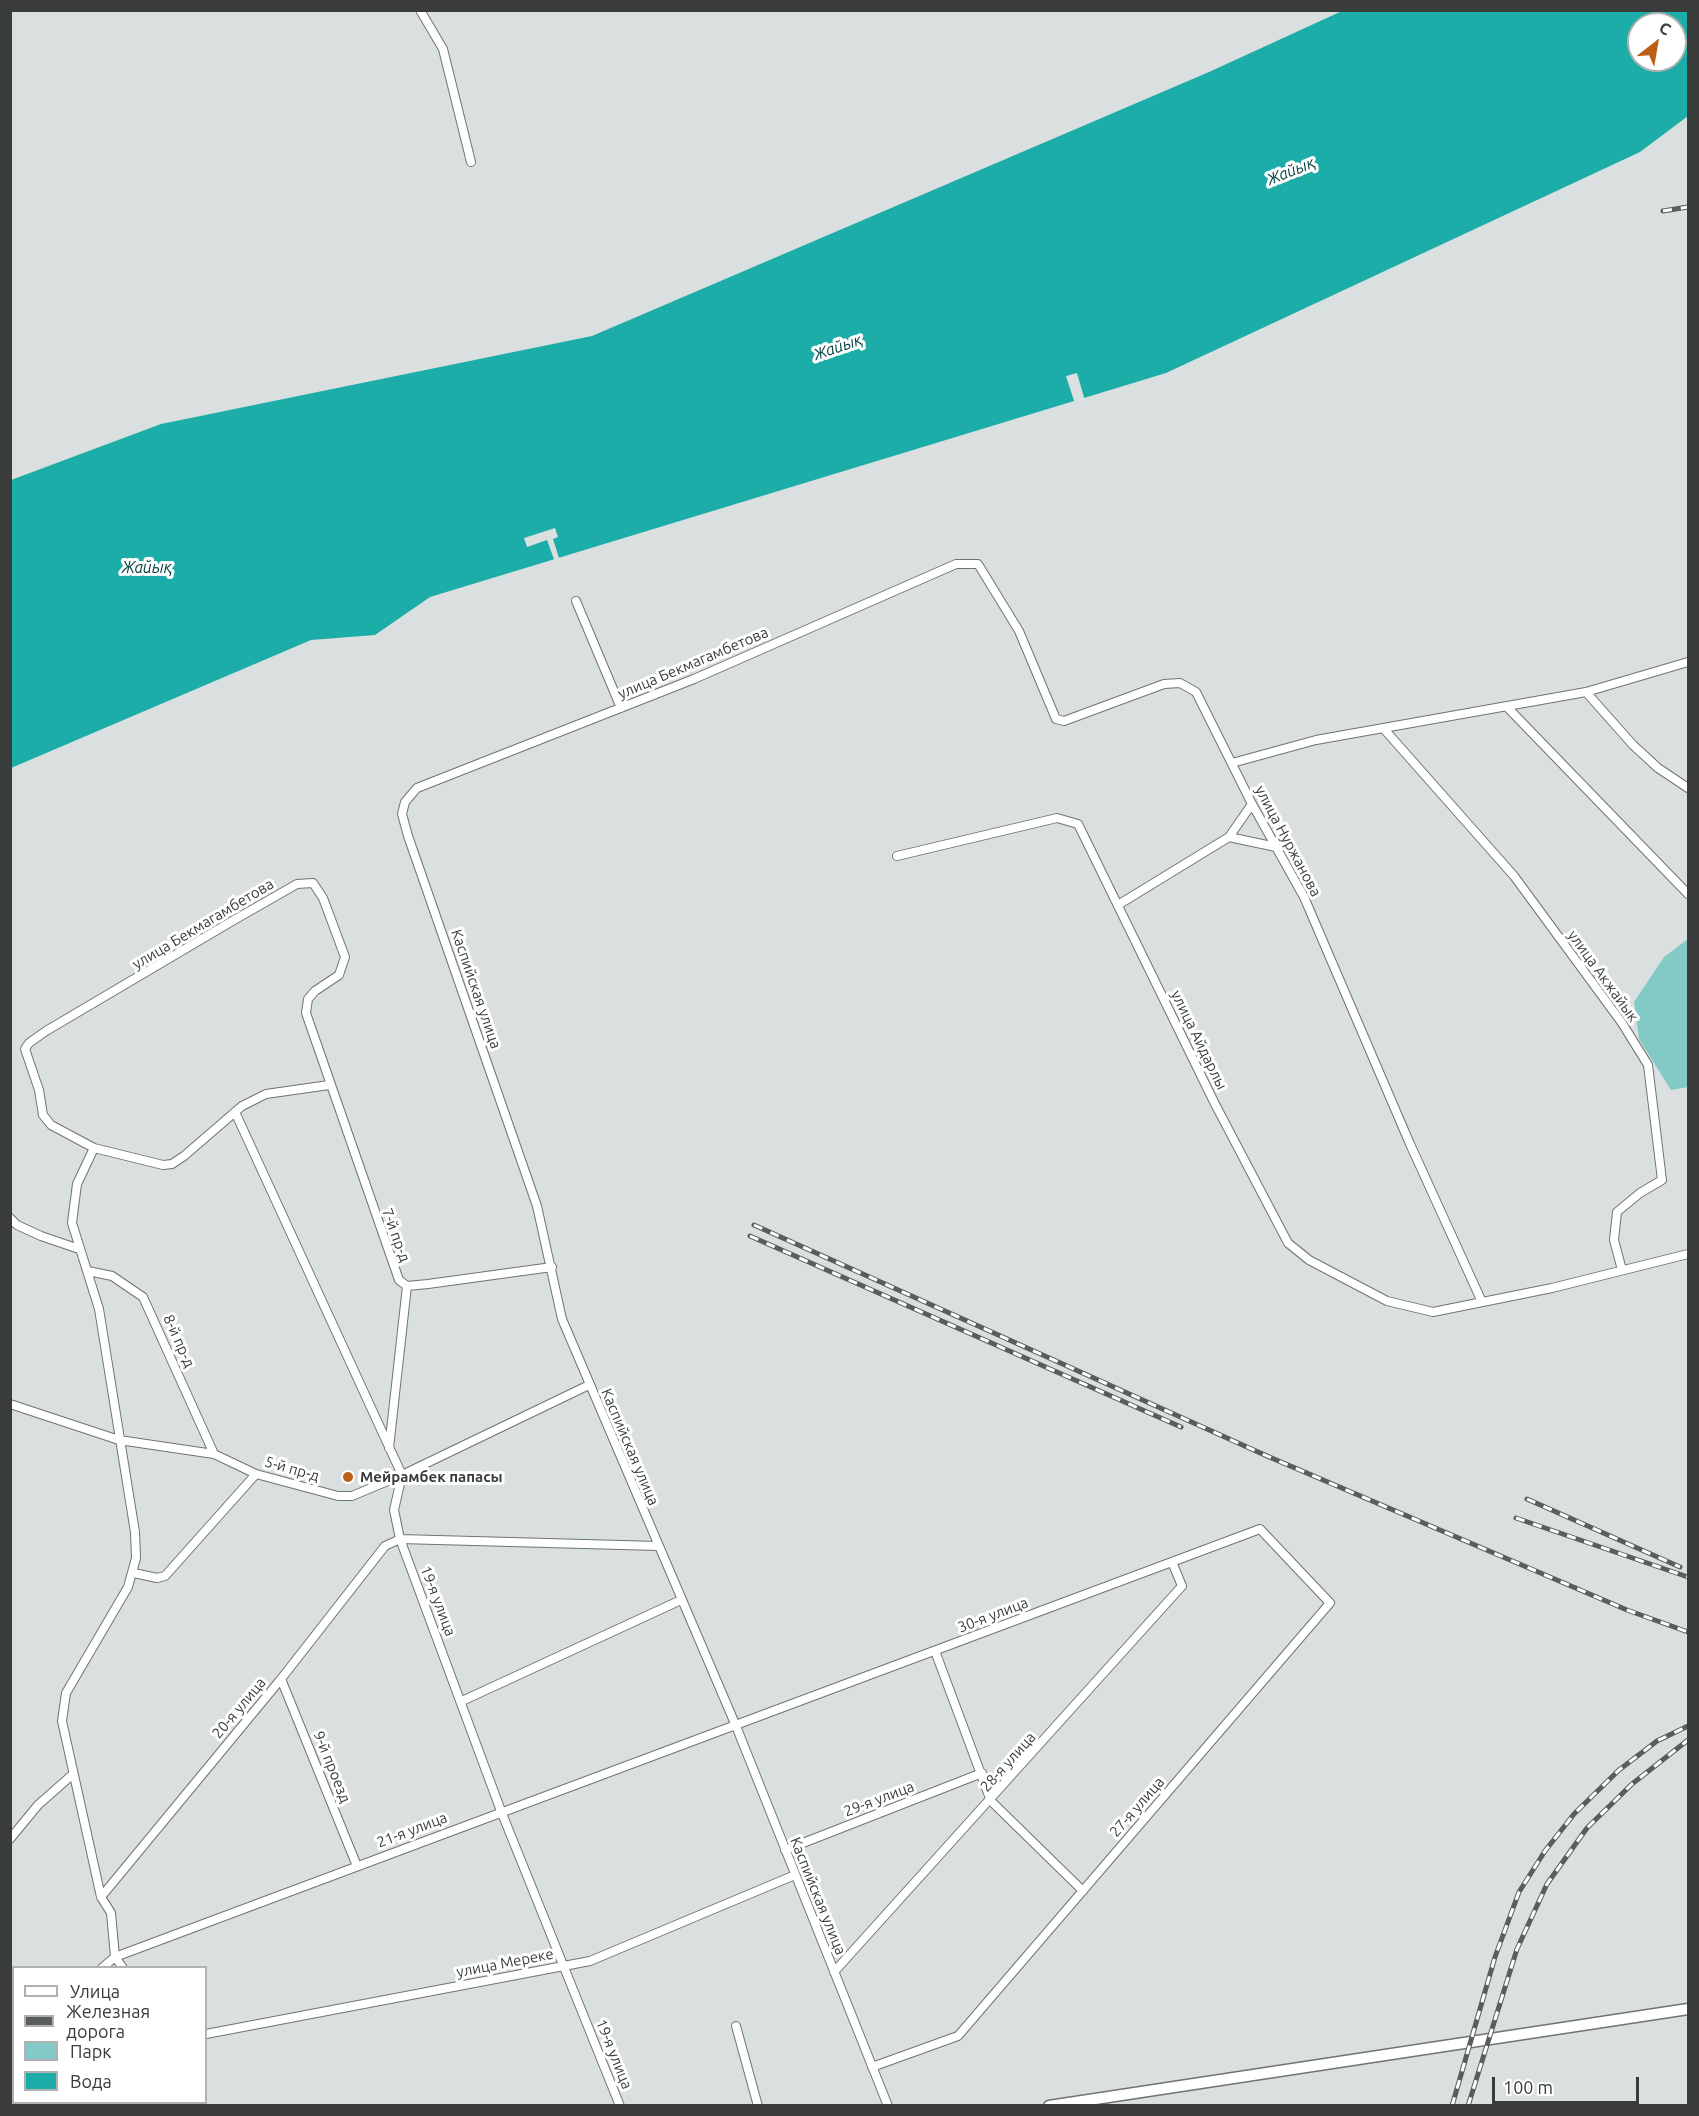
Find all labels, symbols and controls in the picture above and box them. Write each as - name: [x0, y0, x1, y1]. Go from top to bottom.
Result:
- north arrow: [1627, 12, 1687, 72]
- text: С: [1656, 18, 1674, 39]
- water label: Жайық: [1264, 153, 1318, 189]
- water label: Жайық: [811, 330, 865, 364]
- water label: Жайық: [122, 558, 172, 578]
- street label: улица Бекмагамбетова: [615, 623, 771, 703]
- street label: улица Нуржанова: [1251, 782, 1325, 900]
- street label: улица Бекмагамбетова: [129, 875, 277, 973]
- street label: Каспийская улица: [447, 927, 505, 1051]
- street label: улица Акжайык: [1564, 927, 1642, 1025]
- street label: улица Айдарлы: [1167, 987, 1231, 1093]
- street label: 7-й пр-д: [378, 1206, 414, 1264]
- street label: 8-й пр-д: [159, 1312, 199, 1370]
- street label: Каспийская улица: [597, 1386, 663, 1508]
- street label: 5-й пр-д: [263, 1453, 321, 1485]
- place label: Мейрамбек папасы: [360, 1468, 503, 1486]
- marker: Мейрамбек папасы: [341, 1470, 355, 1484]
- street label: 19-я улица: [416, 1563, 460, 1639]
- street label: 30-я улица: [955, 1593, 1031, 1637]
- street label: 20-я улица: [208, 1674, 270, 1742]
- street label: 9-й проезд: [310, 1729, 354, 1805]
- street label: 28-я улица: [977, 1729, 1039, 1795]
- street label: 27-я улица: [1106, 1773, 1168, 1841]
- street label: 29-я улица: [841, 1777, 917, 1821]
- street label: 21-я улица: [374, 1808, 450, 1852]
- street label: Каспийская улица: [786, 1835, 850, 1957]
- street label: улица Мереке: [455, 1945, 555, 1981]
- legend: [12, 1966, 207, 2104]
- text: Улица: [70, 1981, 120, 2001]
- text: Железная дорога: [66, 2001, 150, 2041]
- street label: 19-я улица: [592, 2016, 636, 2092]
- text: Парк: [70, 2041, 111, 2061]
- scale bar: [1495, 2065, 1642, 2103]
- text: Вода: [70, 2071, 112, 2091]
- text: 100 m: [1503, 2077, 1553, 2097]

